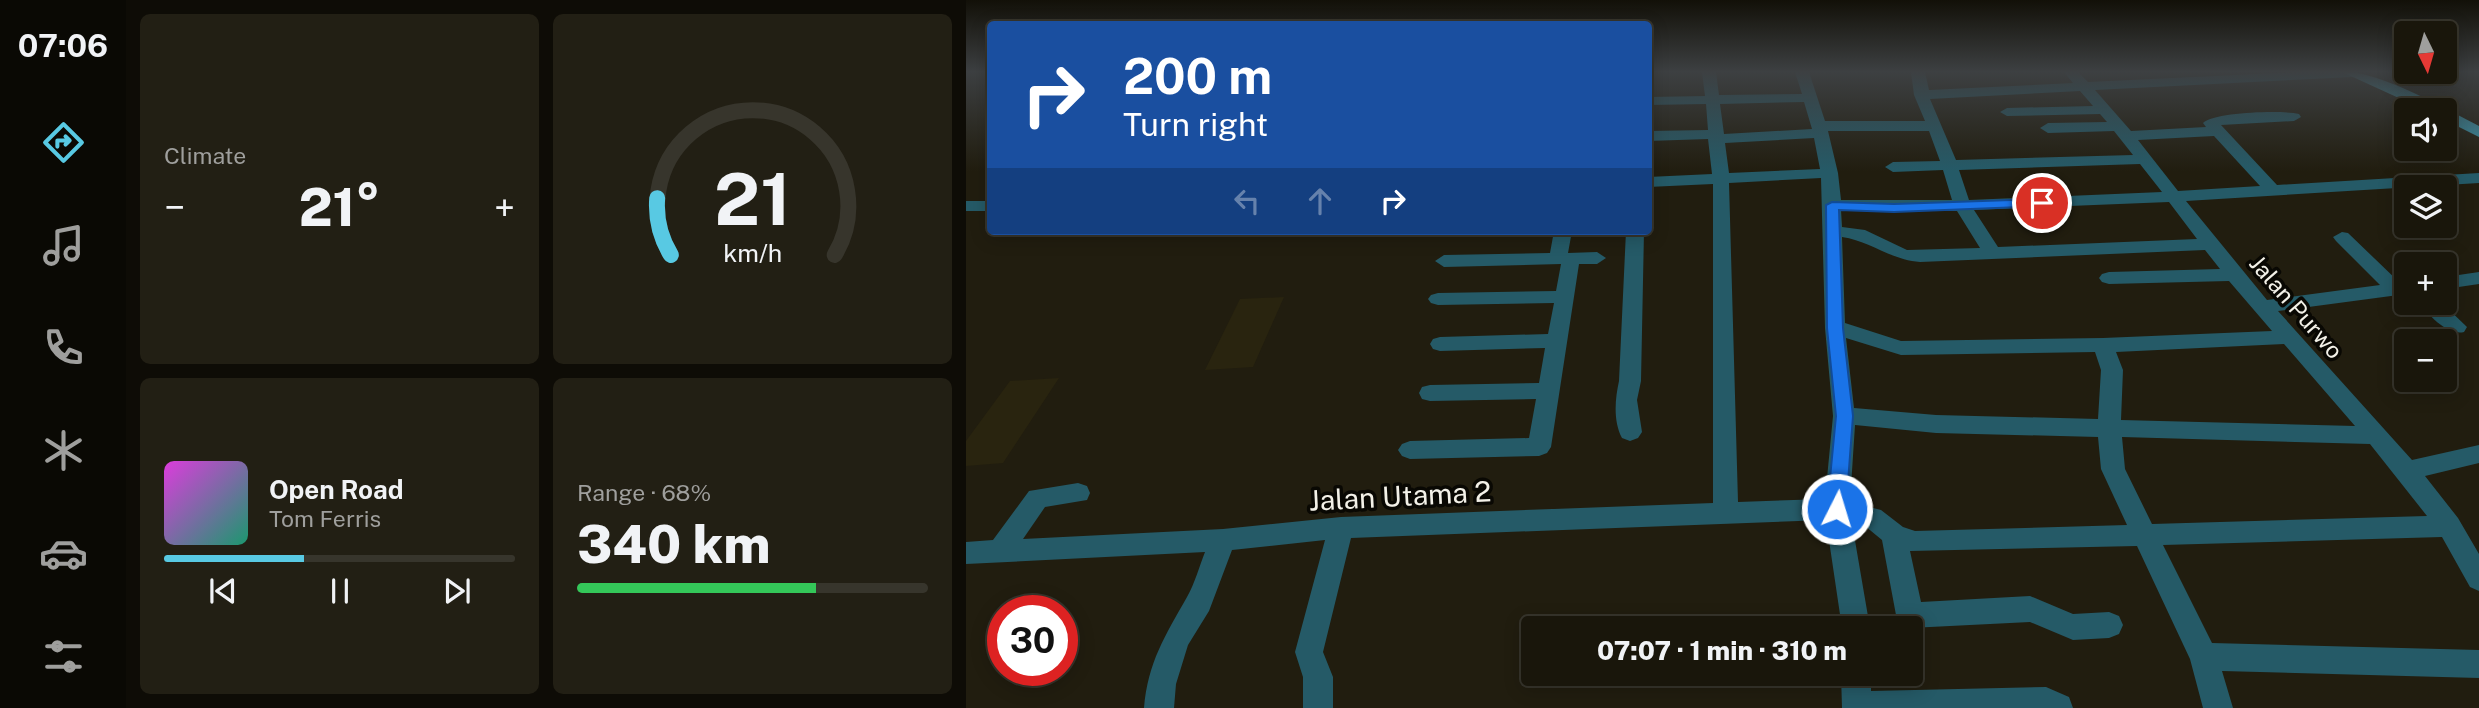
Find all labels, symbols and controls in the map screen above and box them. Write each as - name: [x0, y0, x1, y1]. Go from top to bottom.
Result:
- north arrow: [2394, 21, 2457, 84]
- map controls: [2394, 21, 2457, 392]
- text: 07:06: [18, 27, 108, 64]
- text: 200 m: [1123, 47, 1272, 105]
- icon: right: [1008, 49, 1099, 140]
- button: sound: [2394, 98, 2457, 161]
- text: Turn right: [1123, 106, 1268, 143]
- icon: directions: [39, 118, 88, 167]
- text: Climate: [164, 142, 246, 169]
- text: 21: [714, 156, 791, 241]
- pin: [2012, 173, 2072, 233]
- button: layers: [2394, 175, 2457, 238]
- text: 21°: [299, 177, 380, 238]
- icon: left: [1228, 182, 1266, 220]
- icon: ahead: [1301, 182, 1339, 220]
- icon: right: [1374, 182, 1412, 220]
- icon: arrive: [2023, 184, 2061, 222]
- text: −: [164, 185, 185, 230]
- text: +: [494, 185, 515, 230]
- icon: music: [39, 221, 88, 270]
- text: km/h: [723, 238, 782, 268]
- street label: Jalan Purwo: [2244, 249, 2349, 364]
- button: +: [2394, 252, 2457, 315]
- icon: phone: [39, 323, 88, 372]
- button: −: [2394, 329, 2457, 392]
- icon: climate: [39, 426, 88, 475]
- position arrow: [1800, 472, 1874, 546]
- text: Open Road: [269, 474, 404, 505]
- street label: Jalan Utama 2: [1308, 474, 1492, 517]
- text: Range · 68%: [577, 479, 711, 506]
- text: Tom Ferris: [269, 505, 381, 532]
- text: 340 km: [577, 514, 770, 575]
- icon: car: [39, 529, 88, 578]
- icon: previous: [204, 572, 242, 610]
- icon: pause: [321, 572, 359, 610]
- icon: next: [438, 572, 476, 610]
- speed limit sign: 30: [987, 595, 1078, 686]
- icon: filters: [39, 632, 88, 681]
- text: 07:07 · 1 min · 310 m: [1597, 635, 1847, 666]

